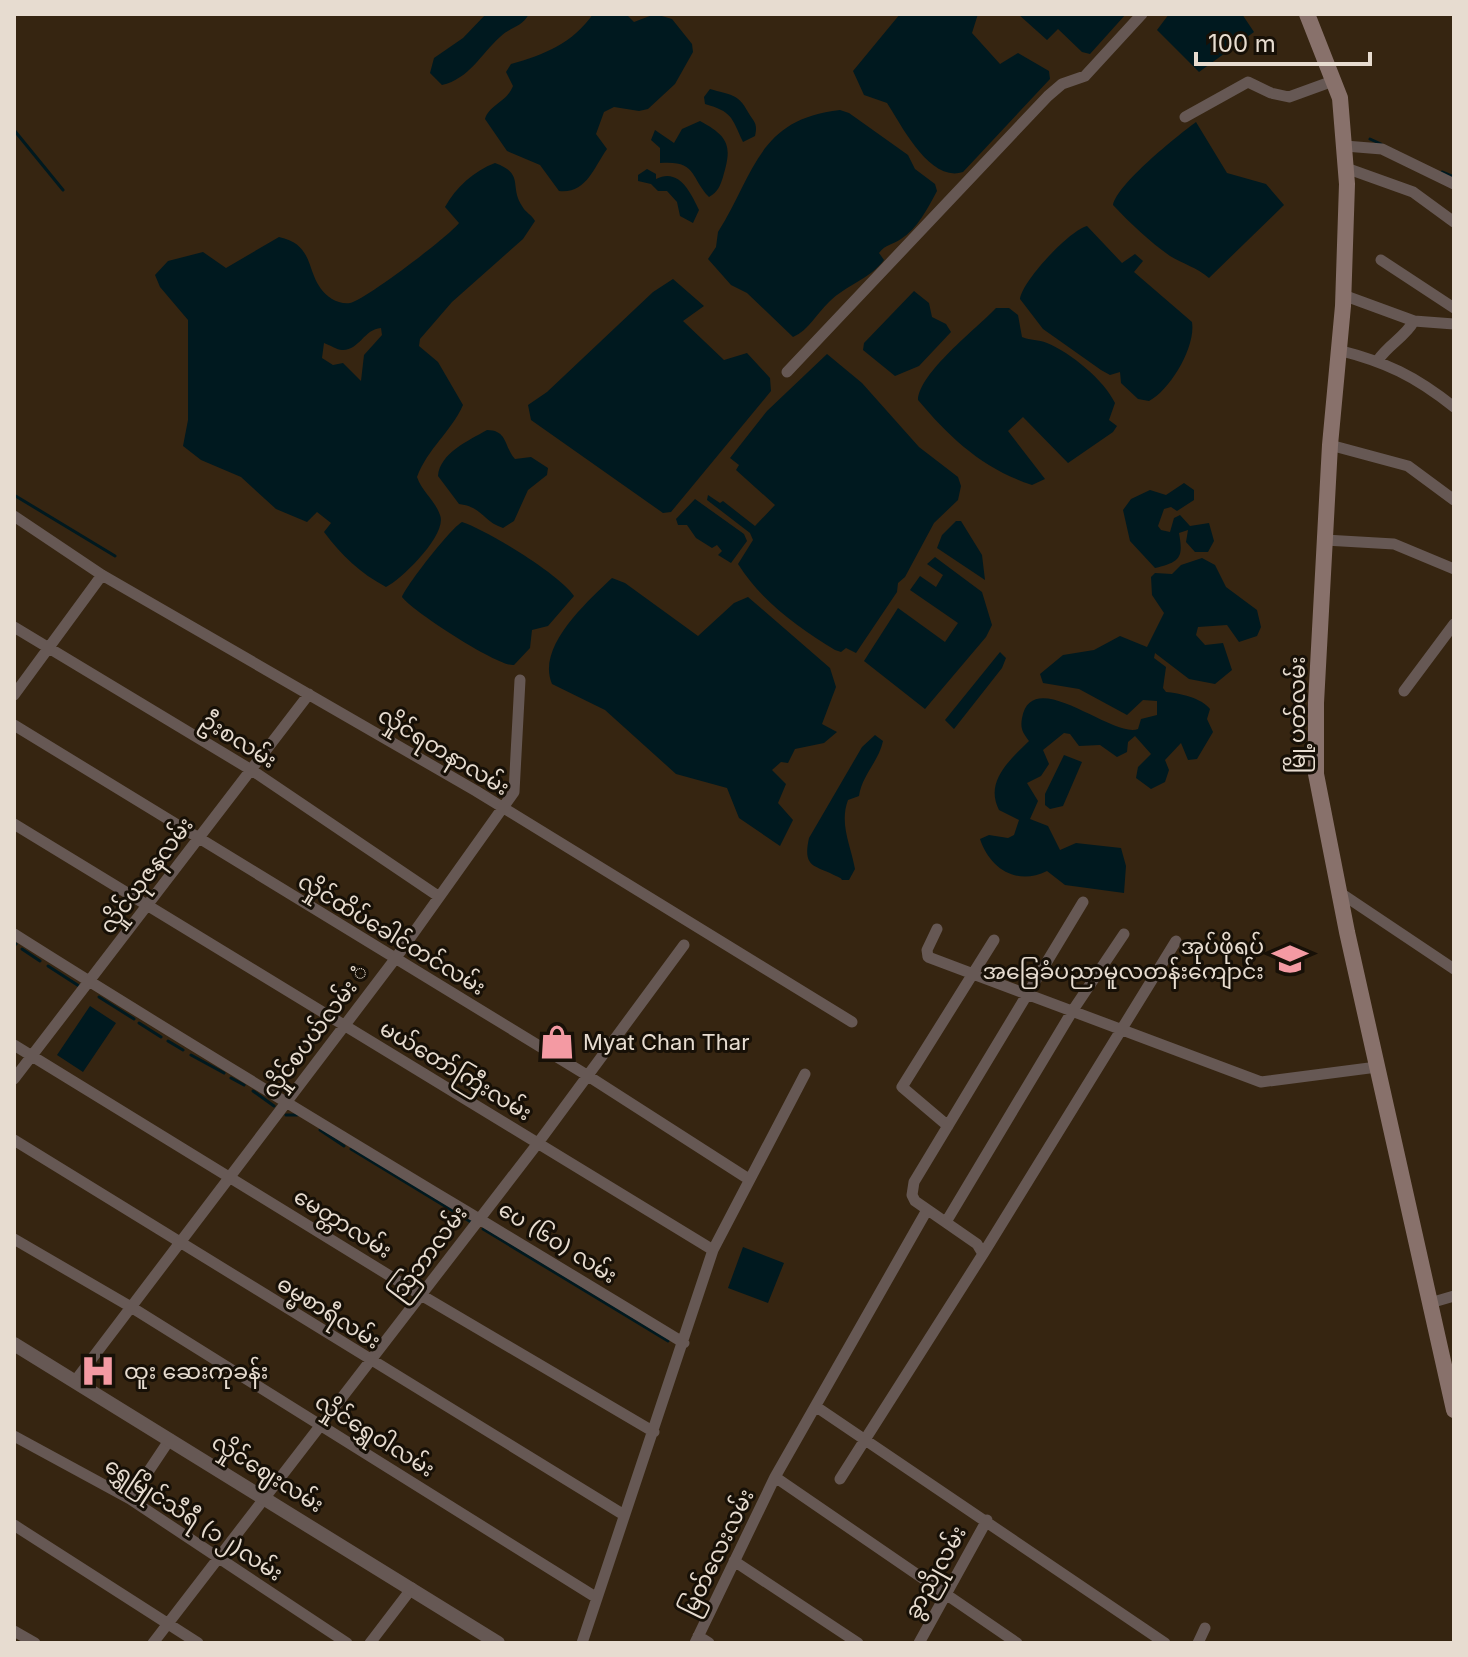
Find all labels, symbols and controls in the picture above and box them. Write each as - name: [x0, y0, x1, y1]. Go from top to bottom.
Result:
- scale bar: [1196, 16, 1370, 66]
- text: 100 m: [1208, 29, 1276, 58]
- street label: မြို့ပတ်လမ်း: [1282, 656, 1315, 774]
- street label: လှိုင်ရတနာလမ်း: [371, 700, 515, 805]
- street label: ဦးစလမ်း: [194, 705, 283, 778]
- street label: လှိုင်ယုဇနလမ်း: [92, 811, 202, 941]
- street label: လှိုင်ထိပ်ခေါင်တင်လမ်း: [291, 866, 491, 1004]
- place label: အုပ်ဖိုရပ် အခြေခံပညာမူလတန်းကျောင်း: [982, 931, 1264, 990]
- school or university icon: အုပ်ဖိုရပ် အခြေခံပညာမူလတန်းကျောင်း: [1271, 940, 1309, 978]
- street label: လှိုင်စပယ်လမ်း ံ: [255, 958, 377, 1106]
- street label: မယ်တော်ကြီးလမ်း: [373, 1013, 538, 1130]
- shop icon: Myat Chan Thar: [538, 1023, 576, 1061]
- place label: Myat Chan Thar: [583, 1029, 749, 1055]
- street label: မေတ္တာလမ်း: [287, 1181, 398, 1268]
- street label: ပေ (၆၀) လမ်း: [494, 1194, 623, 1289]
- street label: သြဘာလမ်း: [382, 1199, 476, 1308]
- street label: ဓမ္မစာရီလမ်း: [270, 1268, 387, 1359]
- hospital icon: ထူး ဆေးကုခန်း: [79, 1352, 117, 1390]
- place label: ထူး ဆေးကုခန်း: [124, 1356, 268, 1389]
- street label: လှိုင်ရွှေဝါလမ်း: [308, 1386, 441, 1486]
- street label: လှိုင်ဈေးလမ်း: [205, 1427, 330, 1522]
- street label: ရွှေမြိုင်သီရီ (၁၂)လမ်း: [98, 1450, 289, 1590]
- street label: မြတ်လေးလမ်း: [673, 1483, 763, 1622]
- street label: ခွာညိုလမ်း: [897, 1520, 976, 1625]

